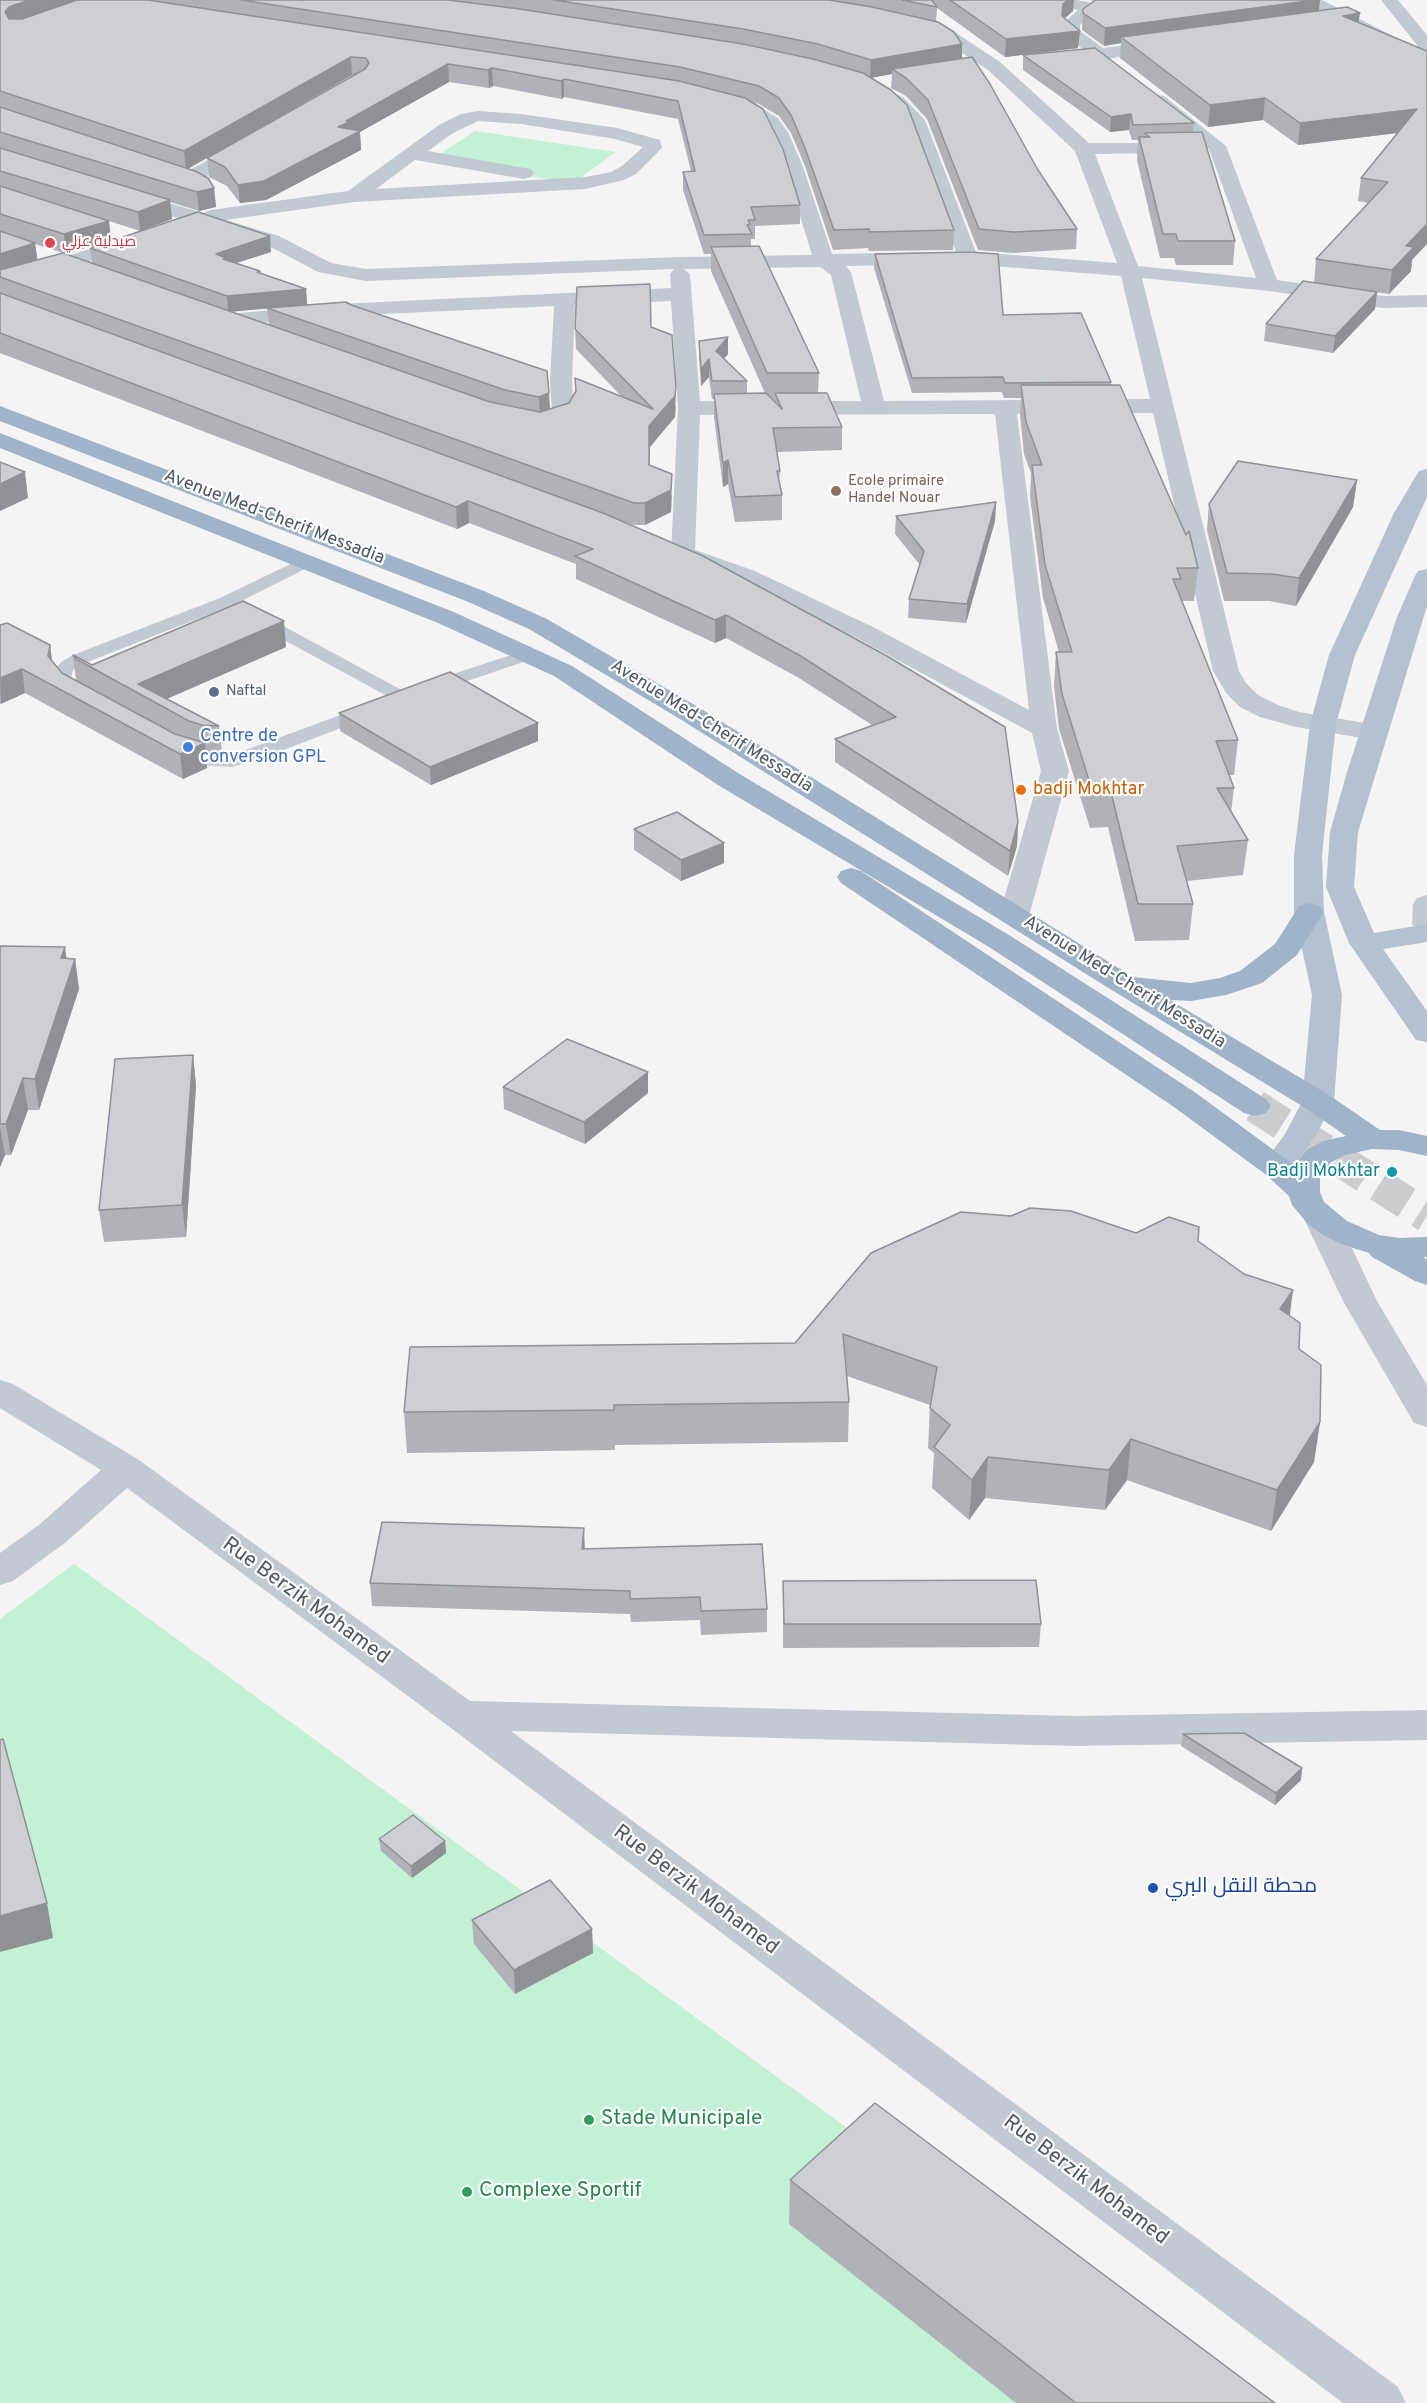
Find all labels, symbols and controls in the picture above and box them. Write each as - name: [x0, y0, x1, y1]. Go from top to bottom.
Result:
- place label: صيدلية عزلي: [62, 234, 136, 252]
- marker: صيدلية عزلي: [43, 236, 57, 250]
- street label: Avenue Med-Cherif Messadia: [161, 466, 387, 570]
- place label: Ecole primaire Handel Nouar: [848, 473, 944, 508]
- marker: Ecole primaire Handel Nouar: [829, 484, 843, 498]
- street label: Avenue Med-Cherif Messadia: [606, 656, 816, 798]
- place label: Naftal: [226, 683, 267, 701]
- marker: Naftal: [207, 685, 221, 699]
- place label: Centre de conversion GPL: [200, 726, 326, 768]
- marker: Centre de conversion GPL: [181, 740, 195, 754]
- place label: badji Mokhtar: [1033, 779, 1144, 801]
- marker: badji Mokhtar: [1014, 783, 1028, 797]
- street label: Avenue Med-Cherif Messadia: [1019, 912, 1229, 1054]
- place label: Badji Mokhtar: [1267, 1161, 1380, 1183]
- marker: Badji Mokhtar: [1385, 1165, 1399, 1179]
- street label: Rue Berzik Mohamed: [216, 1533, 394, 1671]
- street label: Rue Berzik Mohamed: [607, 1821, 783, 1961]
- place label: محطة النقل البري: [1165, 1875, 1317, 1901]
- marker: محطة النقل البري: [1146, 1881, 1160, 1895]
- place label: Stade Municipale: [601, 2107, 762, 2133]
- street label: Rue Berzik Mohamed: [997, 2111, 1173, 2251]
- marker: Stade Municipale: [582, 2113, 596, 2127]
- place label: Complexe Sportif: [479, 2179, 642, 2205]
- marker: Complexe Sportif: [460, 2185, 474, 2199]

